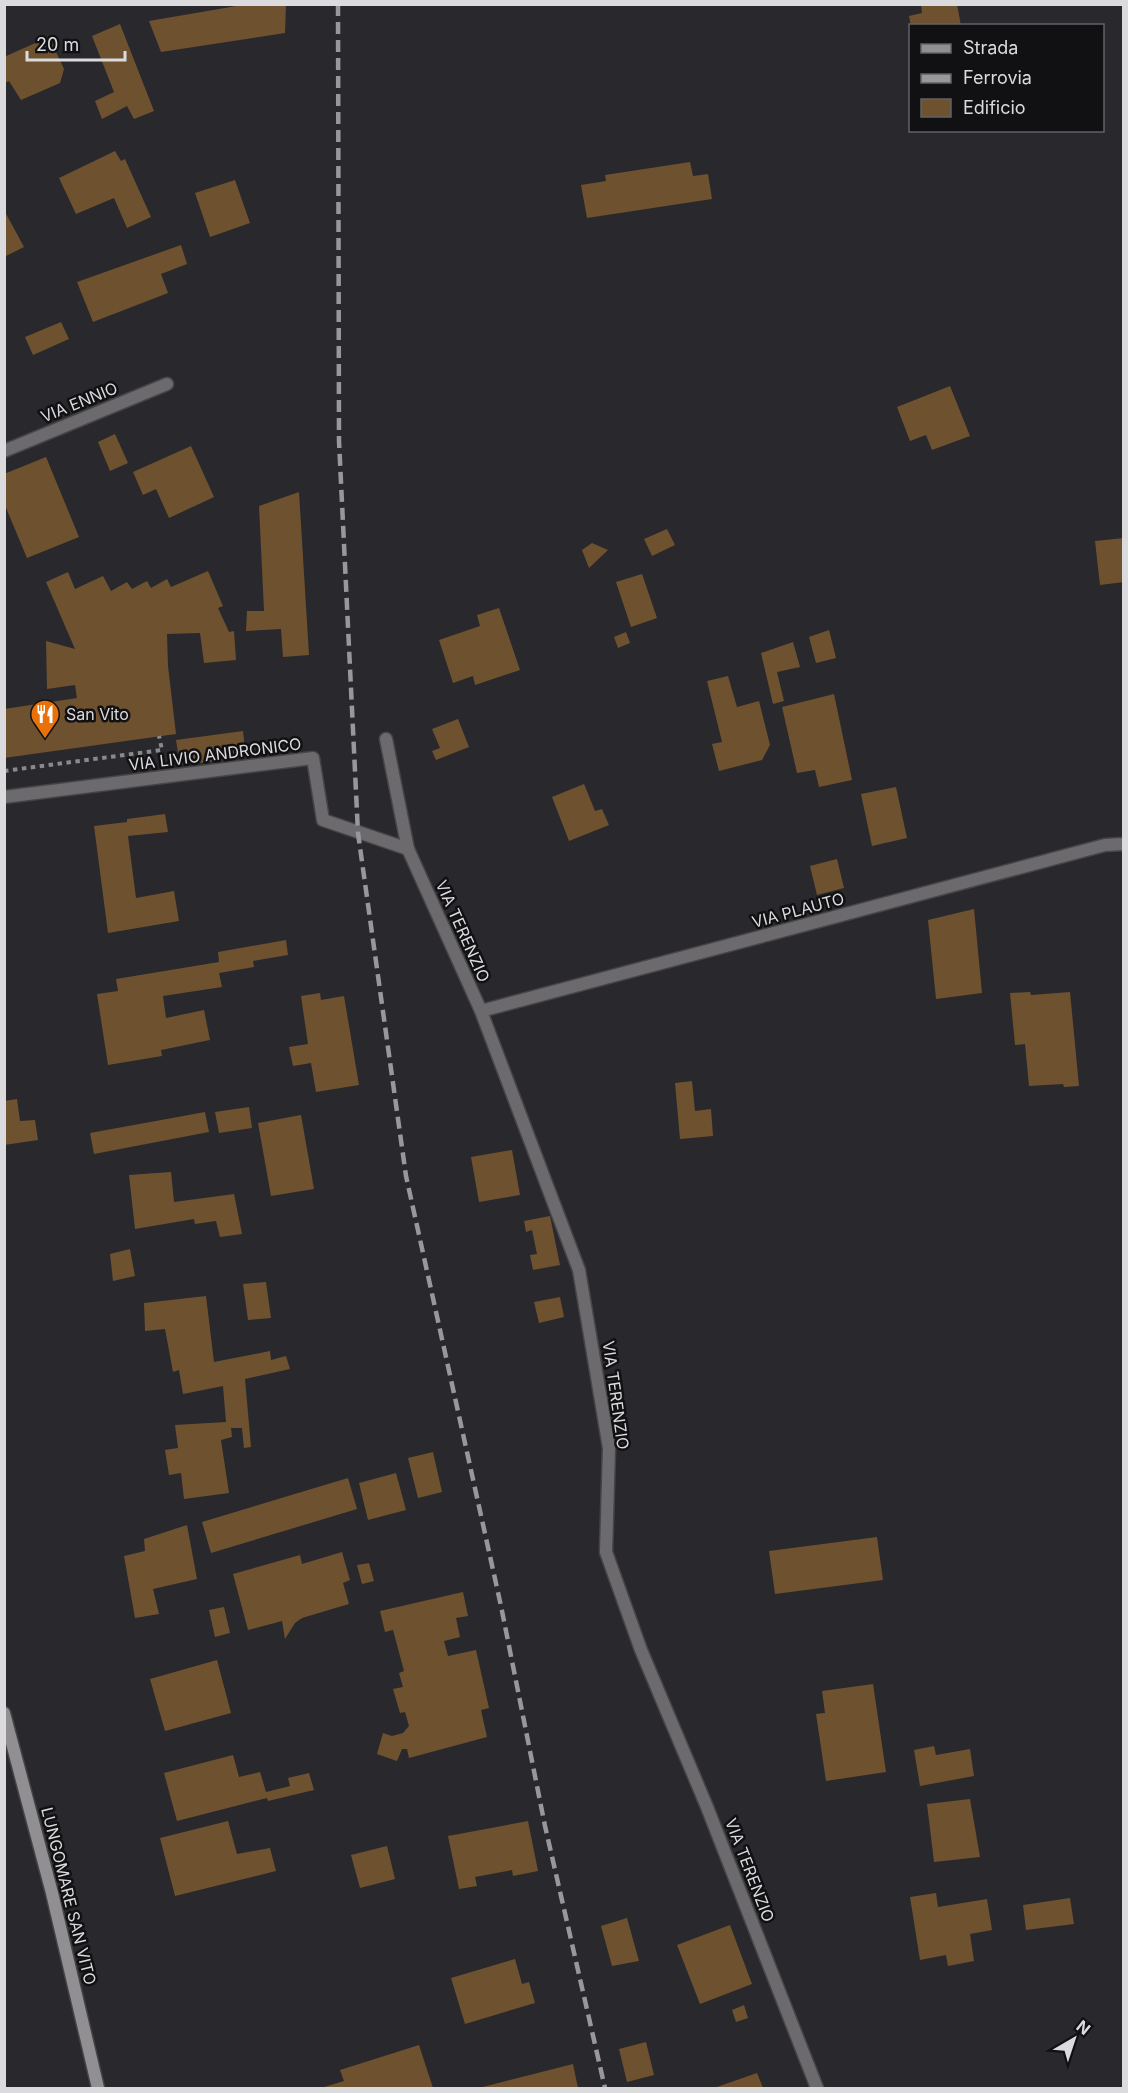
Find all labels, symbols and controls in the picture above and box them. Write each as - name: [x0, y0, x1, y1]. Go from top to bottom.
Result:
- scale bar: [27, 24, 124, 62]
- legend: [909, 24, 1104, 132]
- text: 20 m: [36, 34, 79, 55]
- text: Strada: [963, 37, 1018, 58]
- text: Ferrovia: [963, 67, 1032, 88]
- text: Edificio: [963, 97, 1026, 118]
- street label: VIA ENNIO: [38, 378, 120, 426]
- restaurant icon: San Vito: [29, 698, 61, 740]
- place label: San Vito: [66, 704, 129, 724]
- street label: VIA LIVIO ANDRONICO: [128, 733, 302, 775]
- street label: VIA TERENZIO: [432, 877, 494, 985]
- street label: VIA PLAUTO: [750, 888, 846, 932]
- street label: VIA TERENZIO: [598, 1339, 634, 1451]
- street label: LUNGOMARE SAN VITO: [37, 1805, 101, 1987]
- street label: VIA TERENZIO: [721, 1815, 779, 1925]
- north arrow: [1044, 2009, 1104, 2069]
- text: N: [1072, 2016, 1094, 2039]

